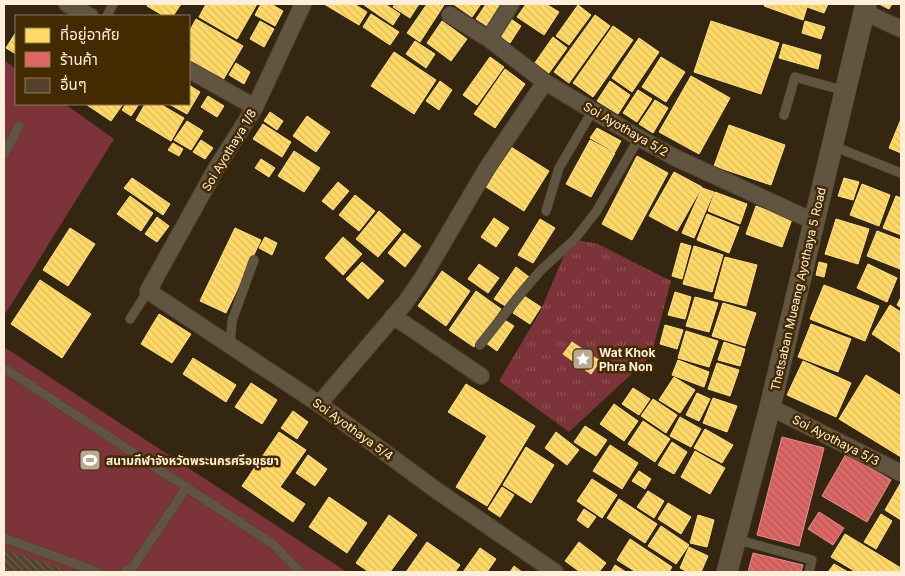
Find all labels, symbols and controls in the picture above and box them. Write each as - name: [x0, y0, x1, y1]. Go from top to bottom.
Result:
- legend: [15, 15, 190, 105]
- text: ที่อยู่อาศัย: [60, 24, 120, 44]
- text: ร้านค้า: [60, 50, 98, 69]
- text: อื่นๆ: [60, 74, 87, 94]
- street label: Soi Ayothaya 5/2: [581, 99, 671, 159]
- street label: Soi Ayothaya 1/8: [199, 106, 259, 194]
- street label: Thetsaban Mueang Ayothaya 5 Road: [767, 186, 829, 392]
- place label: Wat Khok Phra Non: [599, 345, 655, 374]
- place icon: Wat Khok Phra Non: [571, 347, 595, 371]
- street label: Soi Ayothaya 5/4: [310, 395, 396, 463]
- street label: Soi Ayothaya 5/3: [790, 412, 882, 468]
- sports icon: สนามกีฬาจังหวัดพระนครศรีอยุธยา: [78, 448, 102, 472]
- place label: สนามกีฬาจังหวัดพระนครศรีอยุธยา: [106, 453, 279, 468]

